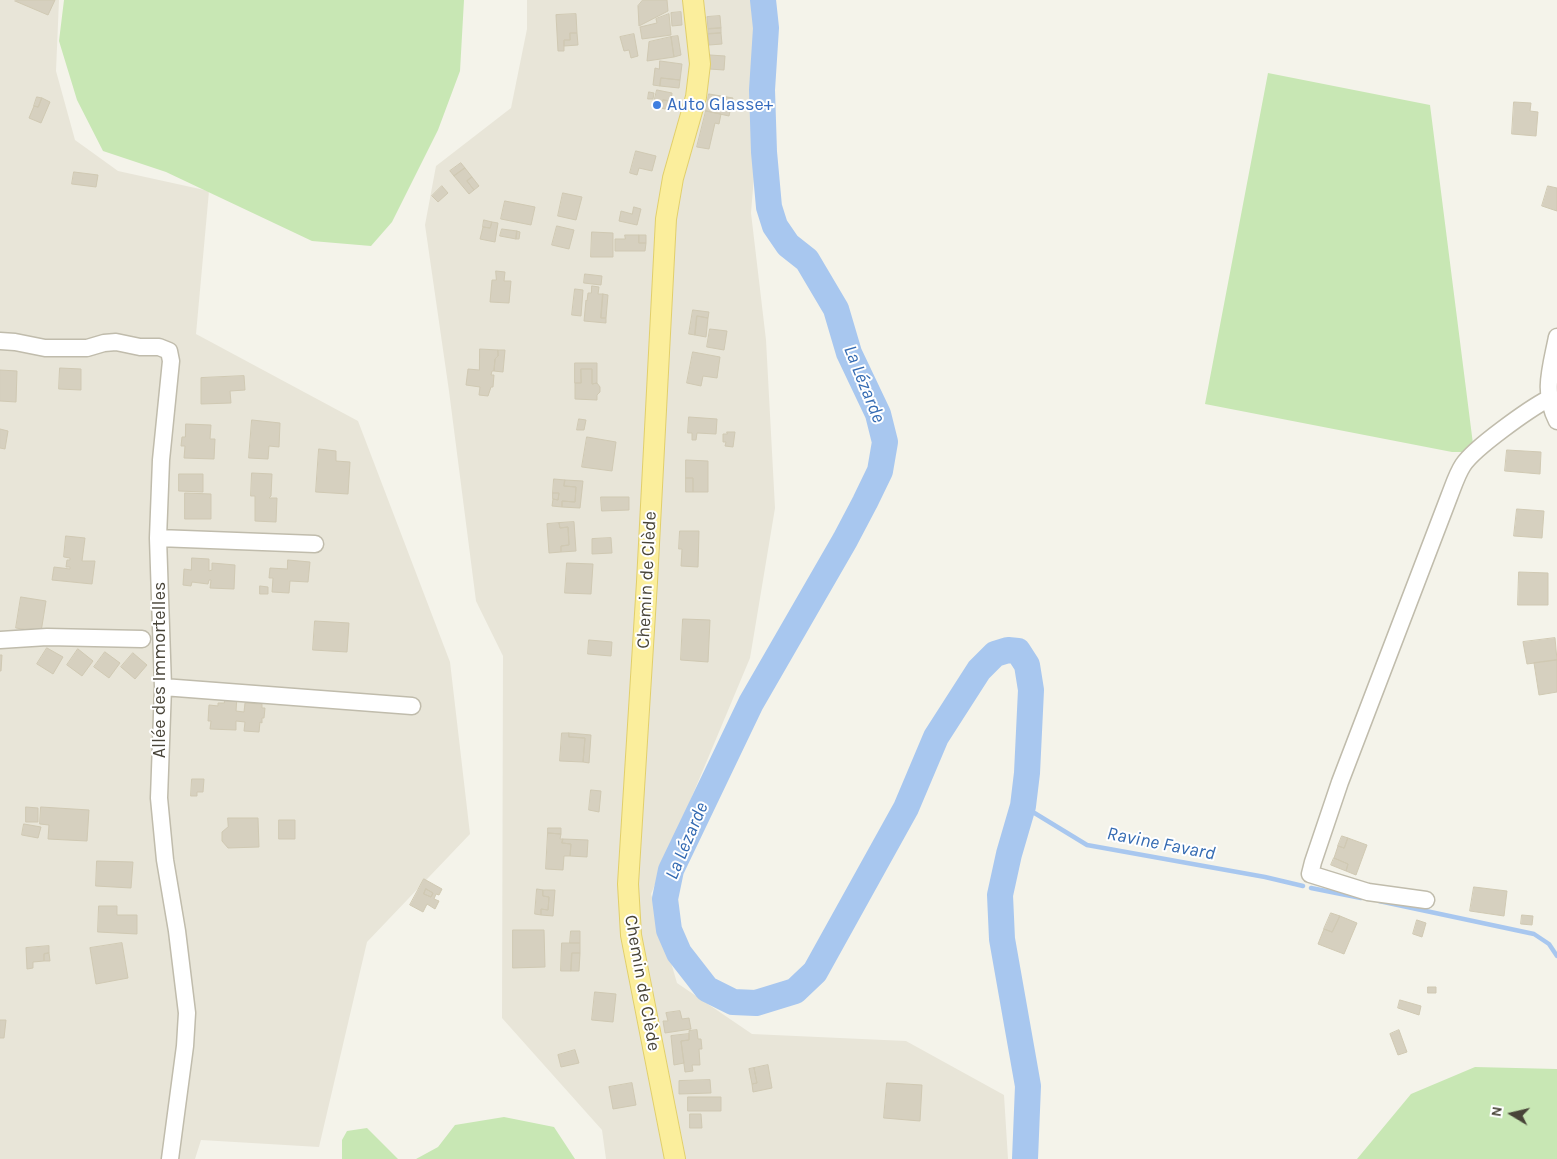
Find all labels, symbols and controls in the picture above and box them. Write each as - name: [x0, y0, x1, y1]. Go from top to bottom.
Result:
- place label: Auto Glasse+: [667, 94, 773, 116]
- marker: Auto Glasse+: [651, 99, 663, 111]
- water label: La Lézarde: [838, 342, 890, 426]
- street label: Chemin de Clède: [633, 511, 661, 649]
- street label: Allée des Immortelles: [149, 582, 171, 758]
- water label: La Lézarde: [661, 799, 713, 883]
- water label: Ravine Favard: [1105, 822, 1217, 866]
- street label: Chemin de Clède: [619, 913, 665, 1053]
- north arrow: [1487, 1089, 1537, 1139]
- text: N: [1488, 1105, 1506, 1118]

